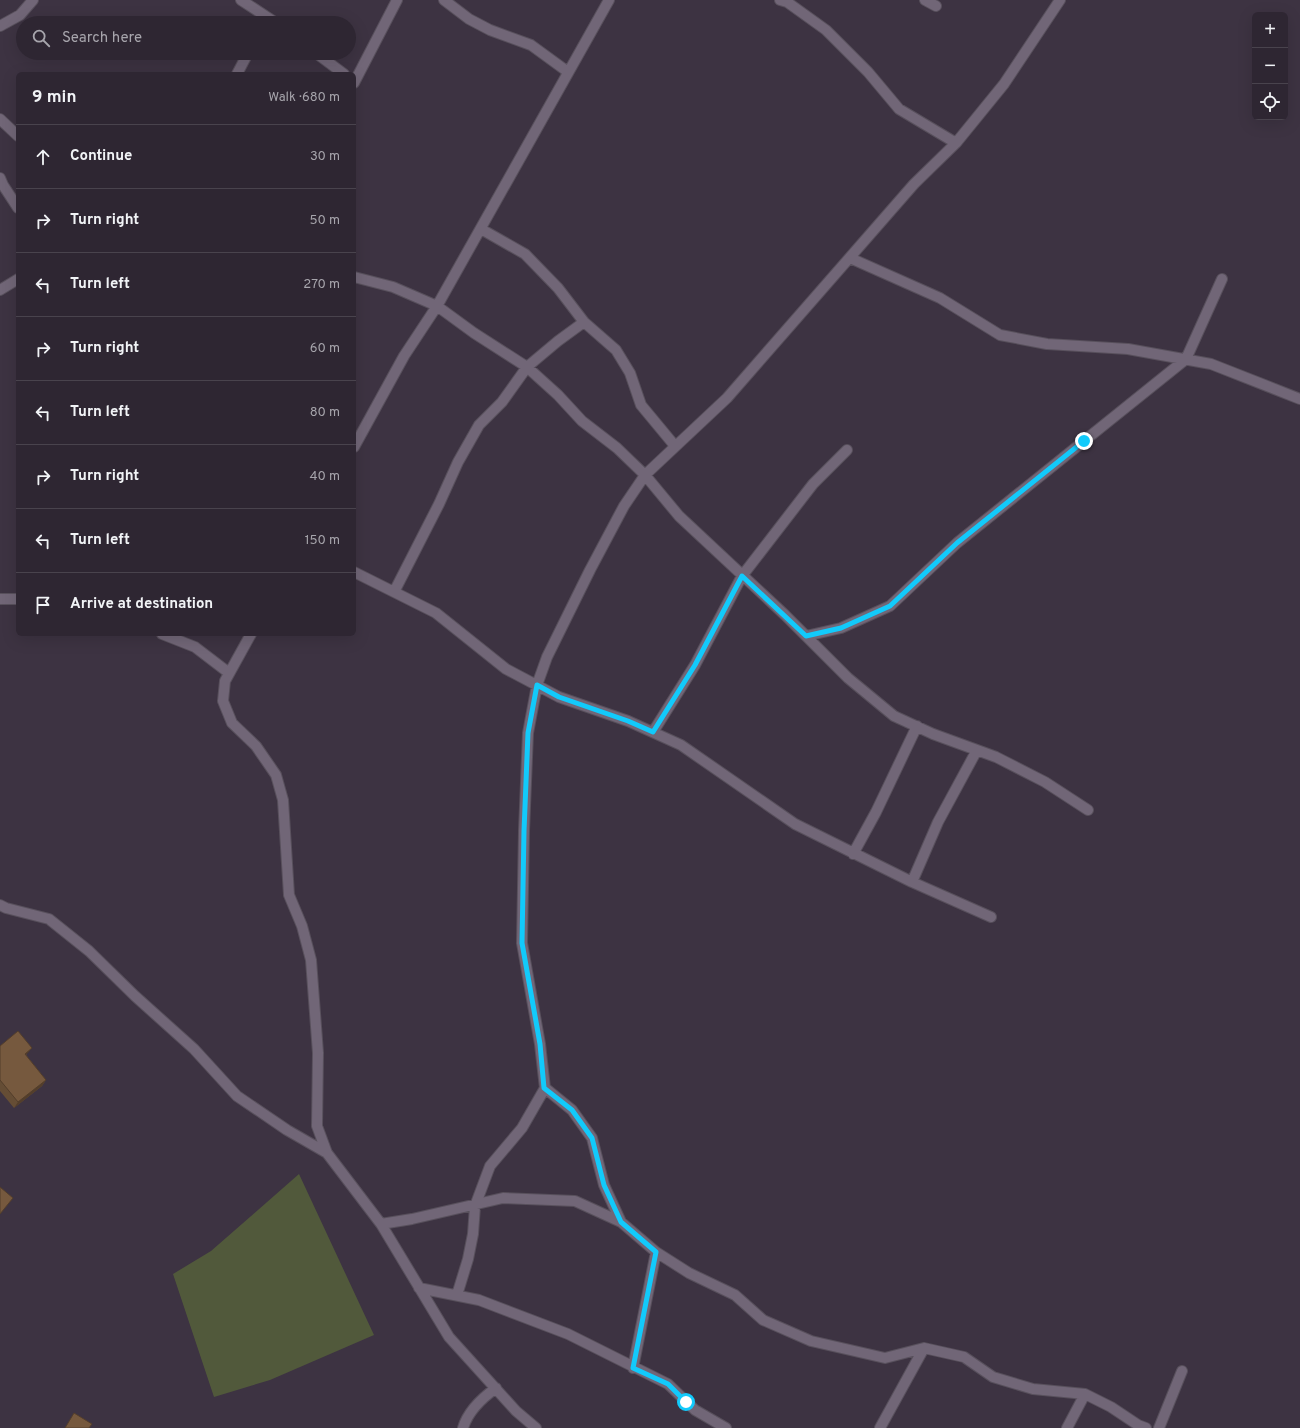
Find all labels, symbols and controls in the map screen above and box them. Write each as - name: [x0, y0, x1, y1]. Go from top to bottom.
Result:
- map controls: [1252, 12, 1288, 120]
- button: +: [1252, 12, 1288, 48]
- search box: [16, 16, 356, 60]
- icon: search: [30, 27, 52, 49]
- text: Search here: [62, 29, 142, 48]
- button: −: [1252, 48, 1288, 84]
- button: locate: [1252, 84, 1288, 120]
- text: 9 min: [32, 87, 76, 109]
- text: Walk · 680 m: [268, 90, 340, 106]
- icon: ahead: [32, 146, 54, 168]
- text: Continue: [70, 147, 132, 166]
- text: 30 m: [310, 149, 340, 165]
- icon: right: [32, 210, 54, 232]
- text: Turn right: [70, 211, 139, 230]
- text: 50 m: [310, 213, 340, 229]
- icon: left: [32, 274, 54, 296]
- text: Turn left: [70, 275, 130, 294]
- text: 270 m: [303, 277, 340, 293]
- icon: right: [32, 338, 54, 360]
- text: Turn right: [70, 339, 139, 358]
- text: 60 m: [310, 341, 340, 357]
- icon: left: [32, 402, 54, 424]
- text: Turn left: [70, 403, 130, 422]
- text: 80 m: [310, 405, 340, 421]
- route end: [1075, 432, 1093, 450]
- icon: right: [32, 466, 54, 488]
- text: Turn right: [70, 467, 139, 486]
- text: 40 m: [310, 469, 340, 485]
- icon: left: [32, 530, 54, 552]
- text: Turn left: [70, 531, 130, 550]
- text: 150 m: [305, 533, 340, 549]
- icon: arrive: [32, 594, 54, 616]
- text: Arrive at destination: [70, 595, 213, 614]
- route start: [677, 1393, 695, 1411]

